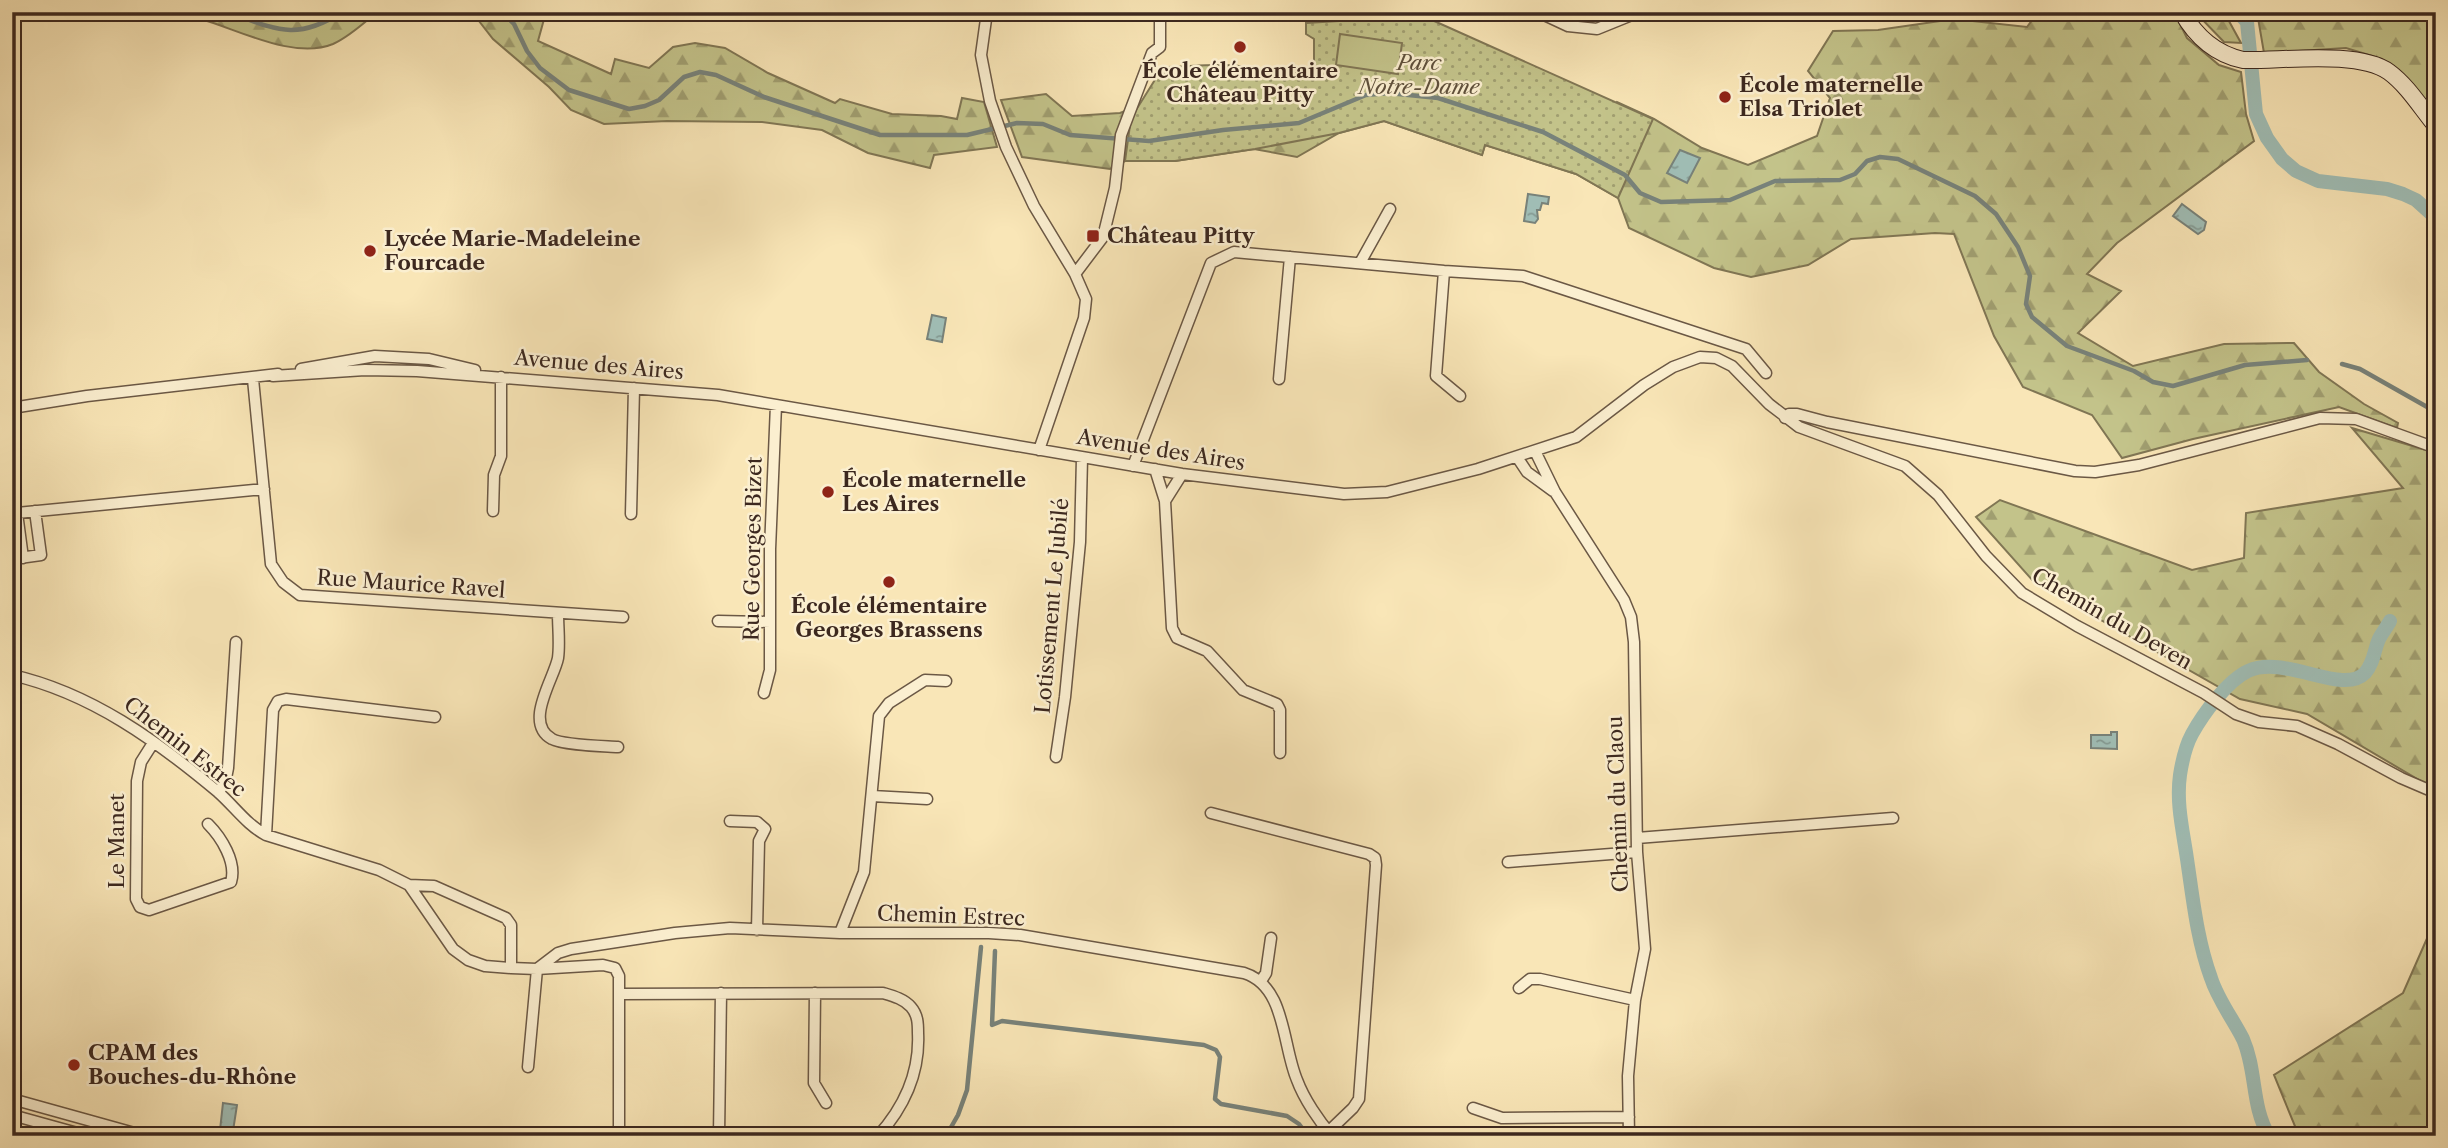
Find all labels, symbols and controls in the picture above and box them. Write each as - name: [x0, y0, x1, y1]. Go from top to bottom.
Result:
- marker: École élémentaire Château Pitty: [1232, 39, 1248, 55]
- park label: Parc Notre-Dame: [1357, 50, 1480, 99]
- place label: École élémentaire Château Pitty: [1142, 58, 1338, 107]
- place label: École maternelle Elsa Triolet: [1739, 72, 1923, 121]
- marker: École maternelle Elsa Triolet: [1717, 89, 1733, 105]
- place label: Château Pitty: [1107, 223, 1256, 248]
- place label: Lycée Marie-Madeleine Fourcade: [384, 226, 641, 275]
- marker: Château Pitty: [1085, 228, 1101, 244]
- marker: Lycée Marie-Madeleine Fourcade: [362, 243, 378, 259]
- street label: Avenue des Aires: [512, 345, 685, 384]
- street label: Avenue des Aires: [1074, 424, 1247, 475]
- street label: Rue Georges Bizet: [738, 456, 767, 641]
- place label: École maternelle Les Aires: [842, 467, 1026, 516]
- marker: École maternelle Les Aires: [820, 484, 836, 500]
- street label: Lotissement Le Jubilé: [1030, 497, 1073, 715]
- street label: Chemin du Deven: [2028, 562, 2197, 675]
- street label: Rue Maurice Ravel: [316, 564, 506, 603]
- marker: École élémentaire Georges Brassens: [881, 574, 897, 590]
- place label: École élémentaire Georges Brassens: [791, 593, 987, 642]
- street label: Chemin Estrec: [119, 691, 251, 802]
- street label: Chemin du Claou: [1602, 715, 1633, 893]
- street label: Le Manet: [104, 793, 129, 889]
- street label: Chemin Estrec: [877, 900, 1025, 931]
- place label: CPAM des Bouches-du-Rhône: [88, 1040, 296, 1089]
- marker: CPAM des Bouches-du-Rhône: [66, 1057, 82, 1073]

